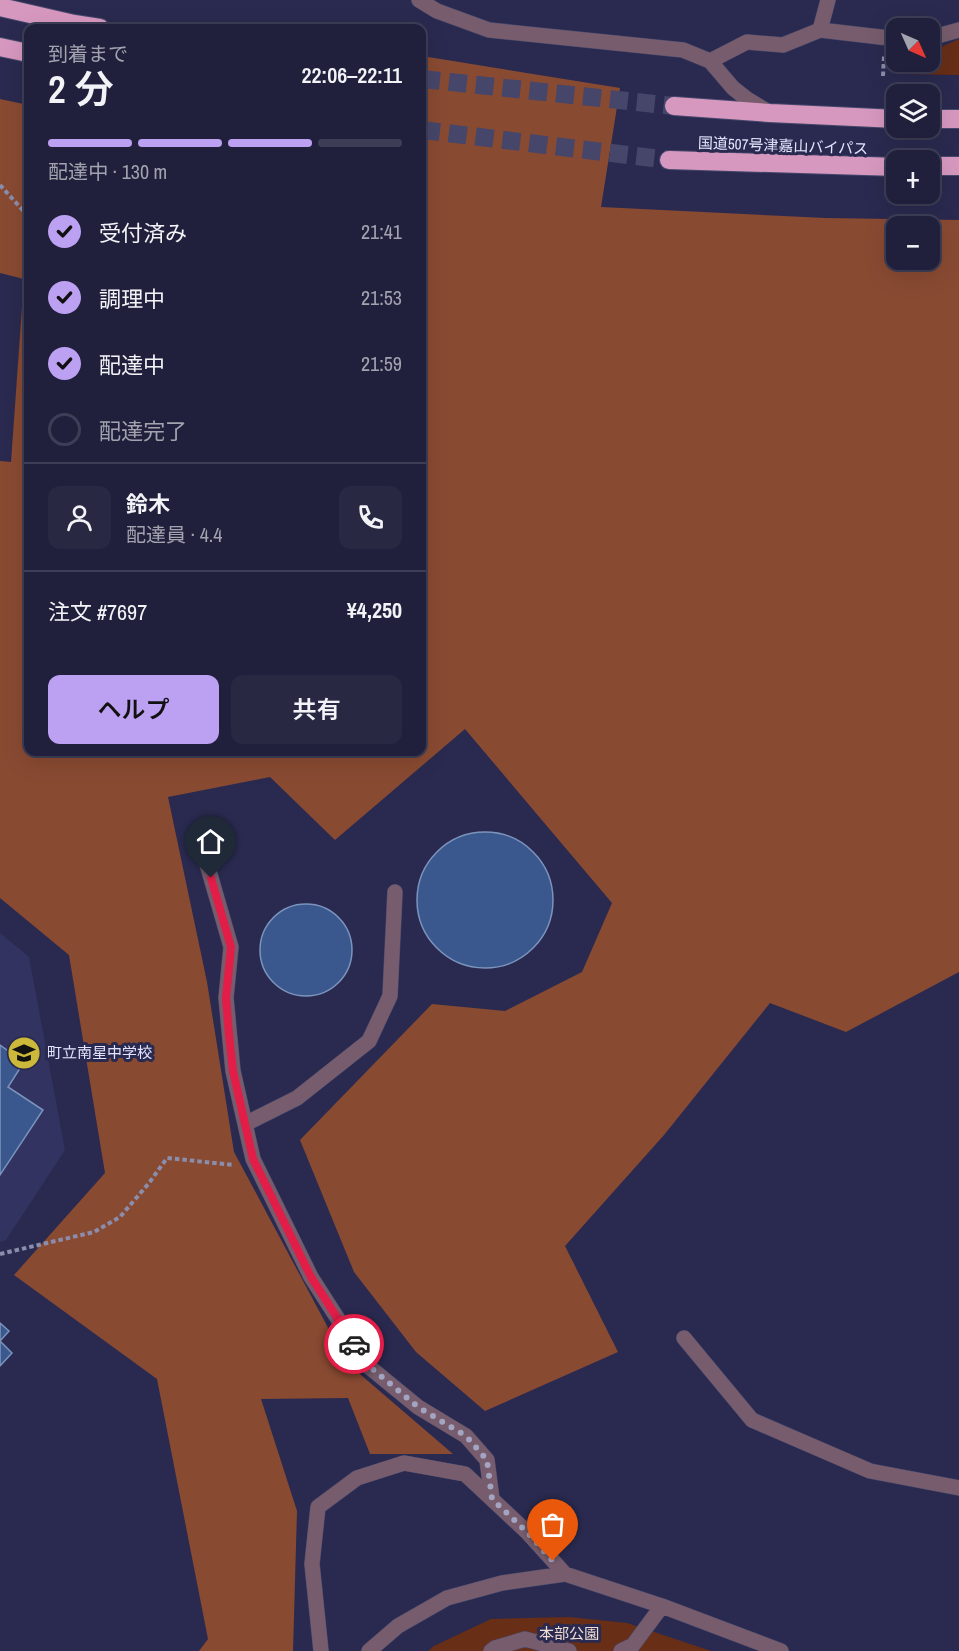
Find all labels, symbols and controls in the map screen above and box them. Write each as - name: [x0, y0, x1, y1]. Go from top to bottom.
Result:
- north arrow: [886, 18, 940, 72]
- map controls: [886, 18, 940, 270]
- text: 到着まで: [48, 40, 128, 67]
- text: 22:06–22:11: [301, 60, 402, 90]
- text: 2 分: [48, 63, 114, 115]
- button: layers: [886, 84, 940, 138]
- street label: 国道507号津嘉山バイパス: [698, 132, 868, 159]
- button: +: [886, 150, 940, 204]
- text: 配達中 · 130 m: [48, 158, 167, 185]
- icon: check: [48, 215, 81, 248]
- button: −: [886, 216, 940, 270]
- text: 受付済み: [99, 218, 187, 248]
- text: 21:41: [361, 218, 402, 245]
- icon: check: [48, 281, 81, 314]
- text: 調理中: [99, 284, 165, 314]
- text: 21:53: [361, 284, 402, 311]
- icon: check: [48, 347, 81, 380]
- text: 配達中: [99, 350, 165, 380]
- text: 21:59: [361, 350, 402, 377]
- text: 配達完了: [99, 416, 187, 446]
- button: person: [48, 486, 111, 549]
- button: phone: [339, 486, 402, 549]
- text: 鈴木: [126, 489, 170, 519]
- text: 配達員 · 4.4: [126, 521, 222, 548]
- text: ¥4,250: [347, 595, 402, 625]
- text: 注文 #7697: [48, 597, 147, 627]
- button: ヘルプ: [48, 675, 219, 744]
- button: 共有: [231, 675, 402, 744]
- pin: [185, 816, 236, 878]
- icon: home: [194, 825, 227, 858]
- school or university icon: 町立南星中学校: [6, 1035, 42, 1071]
- place label: 町立南星中学校: [47, 1042, 152, 1063]
- courier: [324, 1314, 384, 1374]
- icon: car: [338, 1328, 371, 1361]
- pin: [527, 1499, 578, 1561]
- icon: bag: [536, 1508, 569, 1541]
- park label: 本部公園: [539, 1623, 599, 1644]

